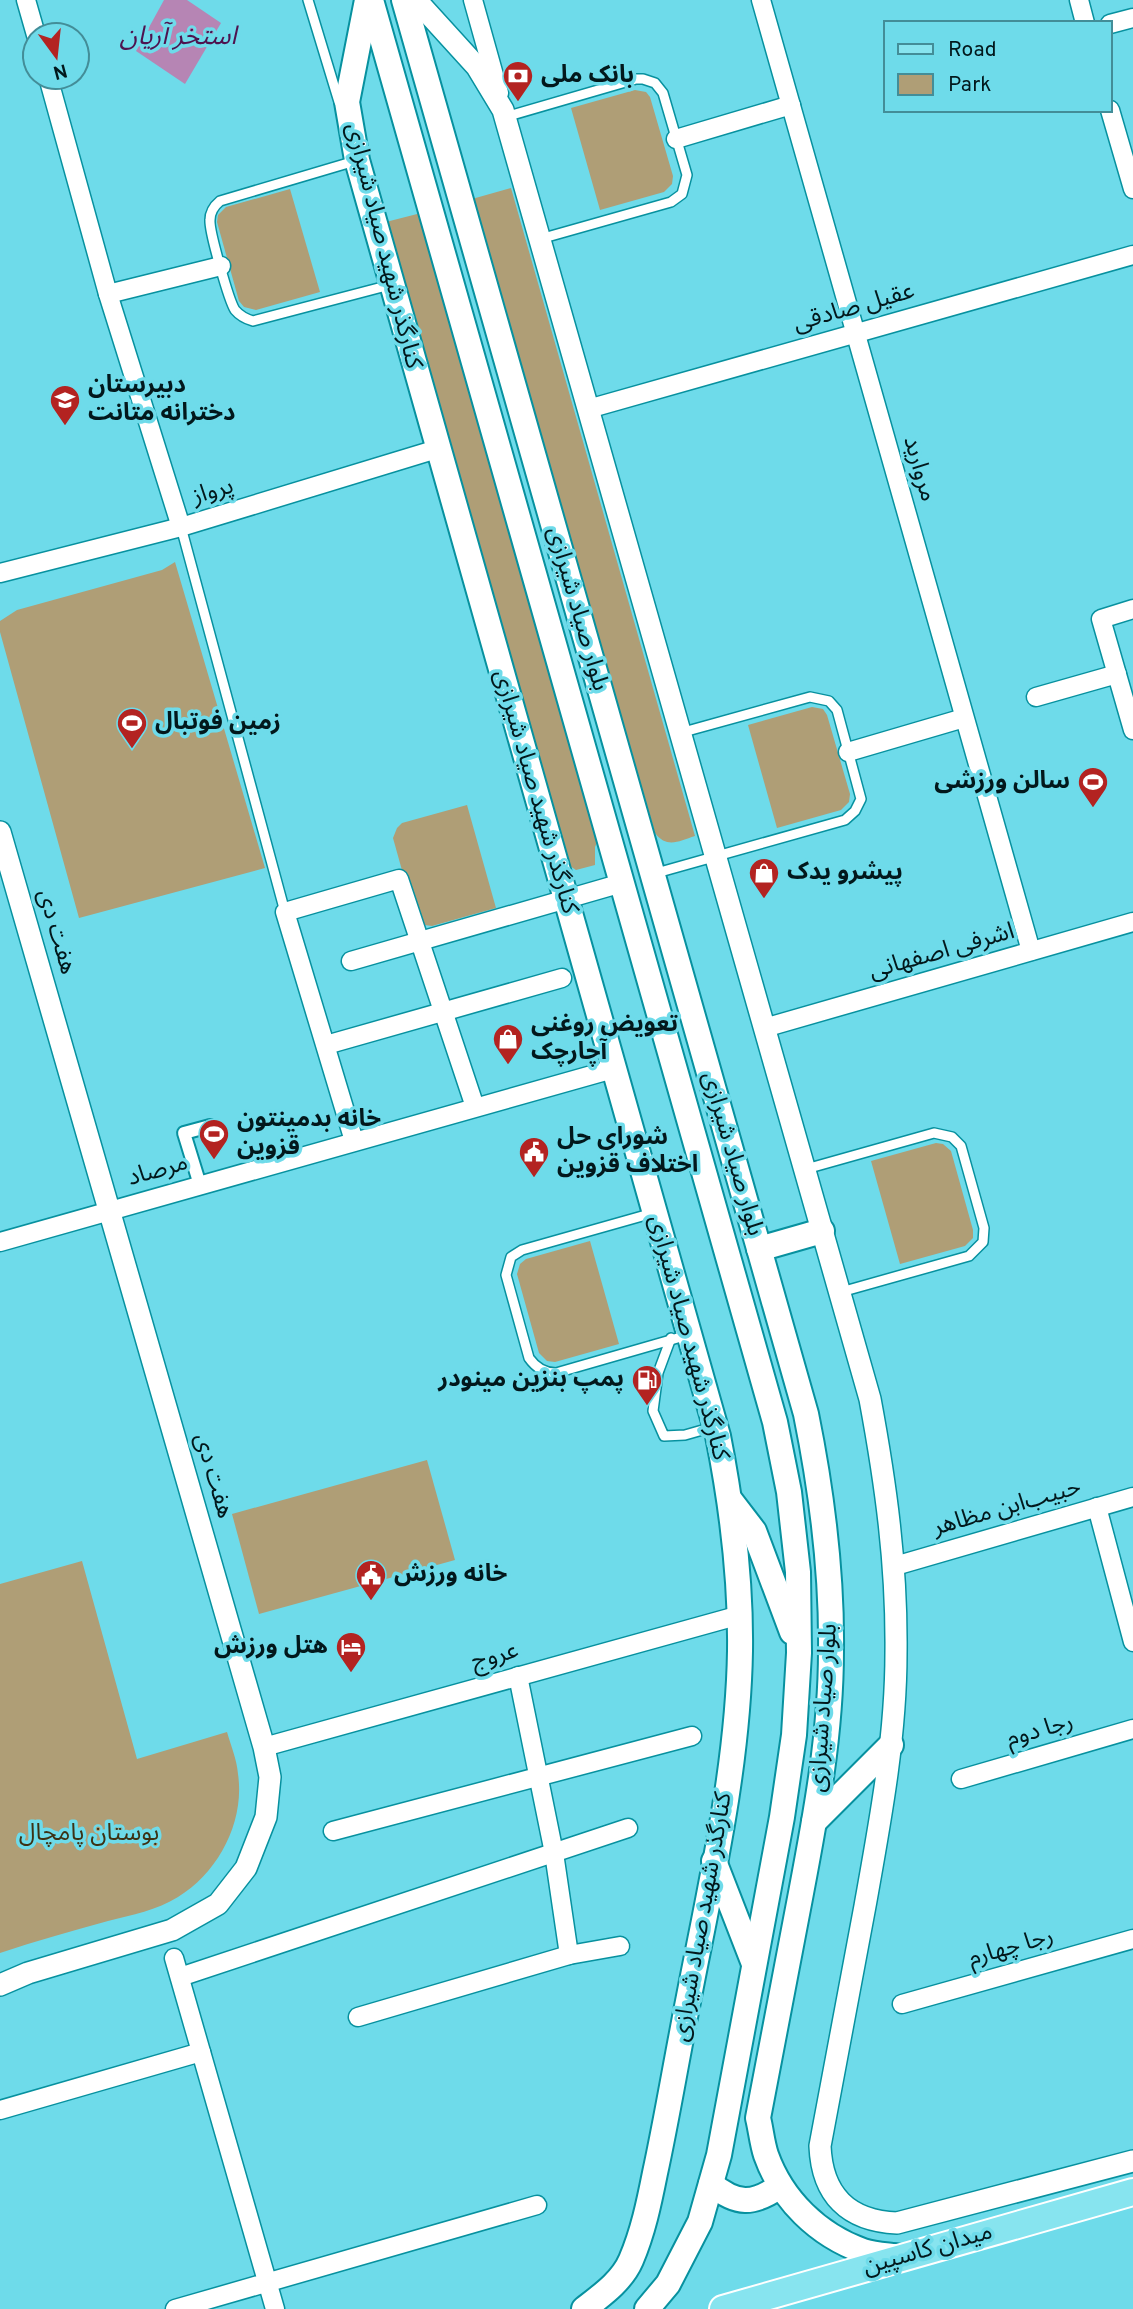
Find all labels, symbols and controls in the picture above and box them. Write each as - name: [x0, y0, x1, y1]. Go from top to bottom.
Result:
- north arrow: [21, 21, 91, 91]
- water label: استخر آریان: [119, 21, 239, 54]
- legend: [884, 21, 1112, 112]
- text: Road: [948, 37, 997, 64]
- text: N: [50, 57, 70, 84]
- bank icon: بانک ملی: [501, 59, 535, 103]
- place label: بانک ملی: [541, 61, 634, 91]
- text: Park: [948, 72, 991, 99]
- street label: کنارگذر شهید صیاد شیرازی: [338, 120, 428, 373]
- street label: عقیل صادقی: [790, 276, 918, 340]
- place label: دبیرستان دخترانه متانت: [88, 371, 235, 429]
- school or university icon: دبیرستان دخترانه متانت: [48, 383, 82, 427]
- street label: مروارید: [895, 433, 943, 505]
- street label: پرواز: [188, 472, 237, 513]
- street label: بلوار صیاد شیرازی: [539, 524, 615, 694]
- street label: کنارگذر شهید صیاد شیرازی: [486, 666, 585, 919]
- sports icon: زمین فوتبال: [115, 706, 149, 750]
- place label: زمین فوتبال: [155, 708, 281, 738]
- sports icon: سالن ورزشی: [1076, 765, 1110, 809]
- place label: سالن ورزشی: [934, 767, 1070, 797]
- shop icon: پیشرو یدک: [747, 856, 781, 900]
- place label: پیشرو یدک: [787, 858, 903, 888]
- street label: هفت دی: [30, 886, 82, 978]
- street label: اشرفی اصفهانی: [866, 917, 1018, 987]
- place label: تعویض روغنی آچارچک: [531, 1010, 679, 1068]
- shop icon: تعویض روغنی آچارچک: [491, 1022, 525, 1066]
- street label: بلوار صیاد شیرازی: [694, 1069, 770, 1239]
- place label: خانه بدمینتون قزوین: [237, 1105, 381, 1163]
- sports icon: خانه بدمینتون قزوین: [197, 1117, 231, 1161]
- place label: شورای حل اختلاف قزوین: [557, 1123, 698, 1181]
- public building icon: شورای حل اختلاف قزوین: [517, 1135, 551, 1179]
- street label: مرصاد: [124, 1148, 192, 1194]
- street label: کنارگذر شهید صیاد شیرازی: [641, 1212, 735, 1465]
- fuel station icon: پمپ بنزین مینودر: [630, 1363, 664, 1407]
- place label: پمپ بنزین مینودر: [437, 1365, 624, 1395]
- street label: هفت دی: [187, 1430, 239, 1522]
- street label: حبیب‌ابن مظاهر: [928, 1473, 1085, 1544]
- public building icon: خانه ورزش: [354, 1558, 388, 1602]
- place label: خانه ورزش: [394, 1560, 507, 1590]
- street label: بلوار صیاد شیرازی: [803, 1623, 845, 1793]
- hotel icon: هتل ورزش: [334, 1630, 368, 1674]
- place label: هتل ورزش: [214, 1632, 328, 1662]
- street label: عروج: [468, 1636, 522, 1678]
- street label: رجا دوم: [1003, 1707, 1077, 1756]
- street label: کنارگذر شهید صیاد شیرازی: [666, 1789, 740, 2044]
- park label: بوستان پامچال: [19, 1819, 159, 1849]
- street label: رجا چهارم: [965, 1922, 1057, 1975]
- street label: میدان کاسپین: [860, 2217, 996, 2283]

